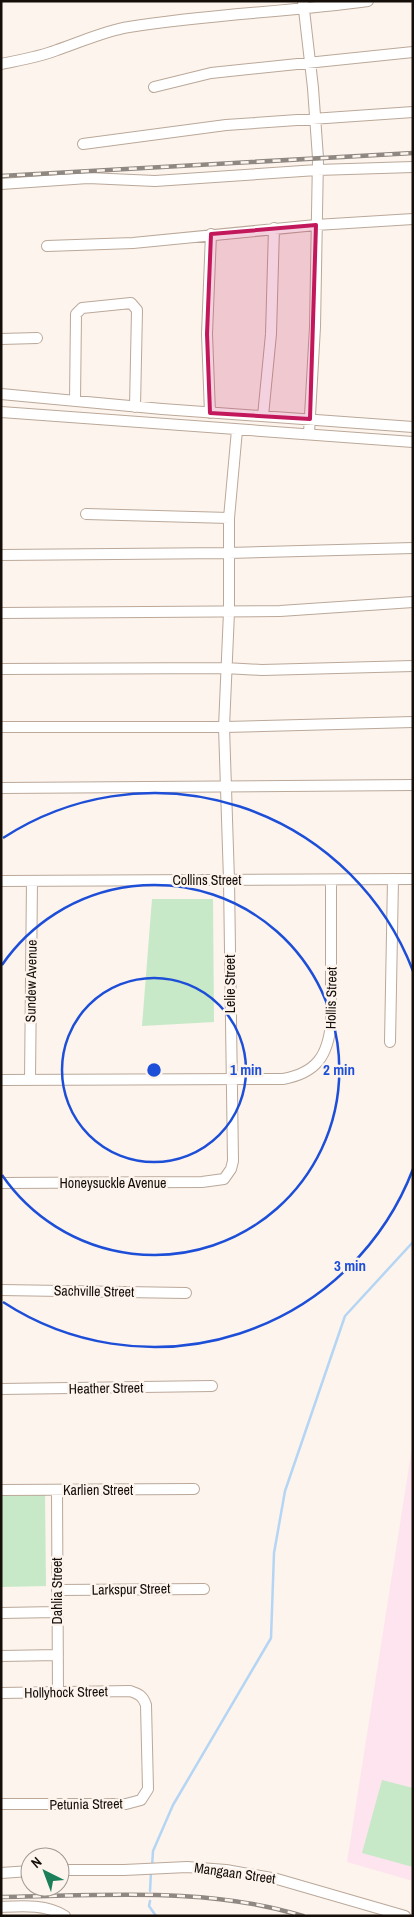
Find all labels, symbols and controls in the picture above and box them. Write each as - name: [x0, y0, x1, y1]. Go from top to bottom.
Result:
- street label: Collins Street: [173, 871, 241, 889]
- street label: Sundew Avenue: [21, 939, 41, 1023]
- street label: Lelie Street: [221, 955, 239, 1013]
- street label: Hollis Street: [321, 967, 341, 1029]
- text: 1 min: [230, 1059, 262, 1080]
- text: 2 min: [323, 1059, 355, 1080]
- centre of rings: [145, 1061, 163, 1079]
- street label: Honeysuckle Avenue: [59, 1174, 167, 1192]
- text: 3 min: [334, 1255, 366, 1276]
- street label: Sachville Street: [54, 1281, 134, 1301]
- street label: Heather Street: [69, 1378, 143, 1398]
- street label: Karlien Street: [63, 1481, 133, 1499]
- street label: Dahlia Street: [48, 1557, 66, 1625]
- street label: Larkspur Street: [92, 1579, 170, 1599]
- street label: Hollyhock Street: [24, 1682, 108, 1702]
- street label: Petunia Street: [49, 1794, 123, 1814]
- north arrow: [20, 1847, 70, 1897]
- text: N: [27, 1853, 45, 1872]
- street label: Mangaan Street: [193, 1858, 277, 1888]

